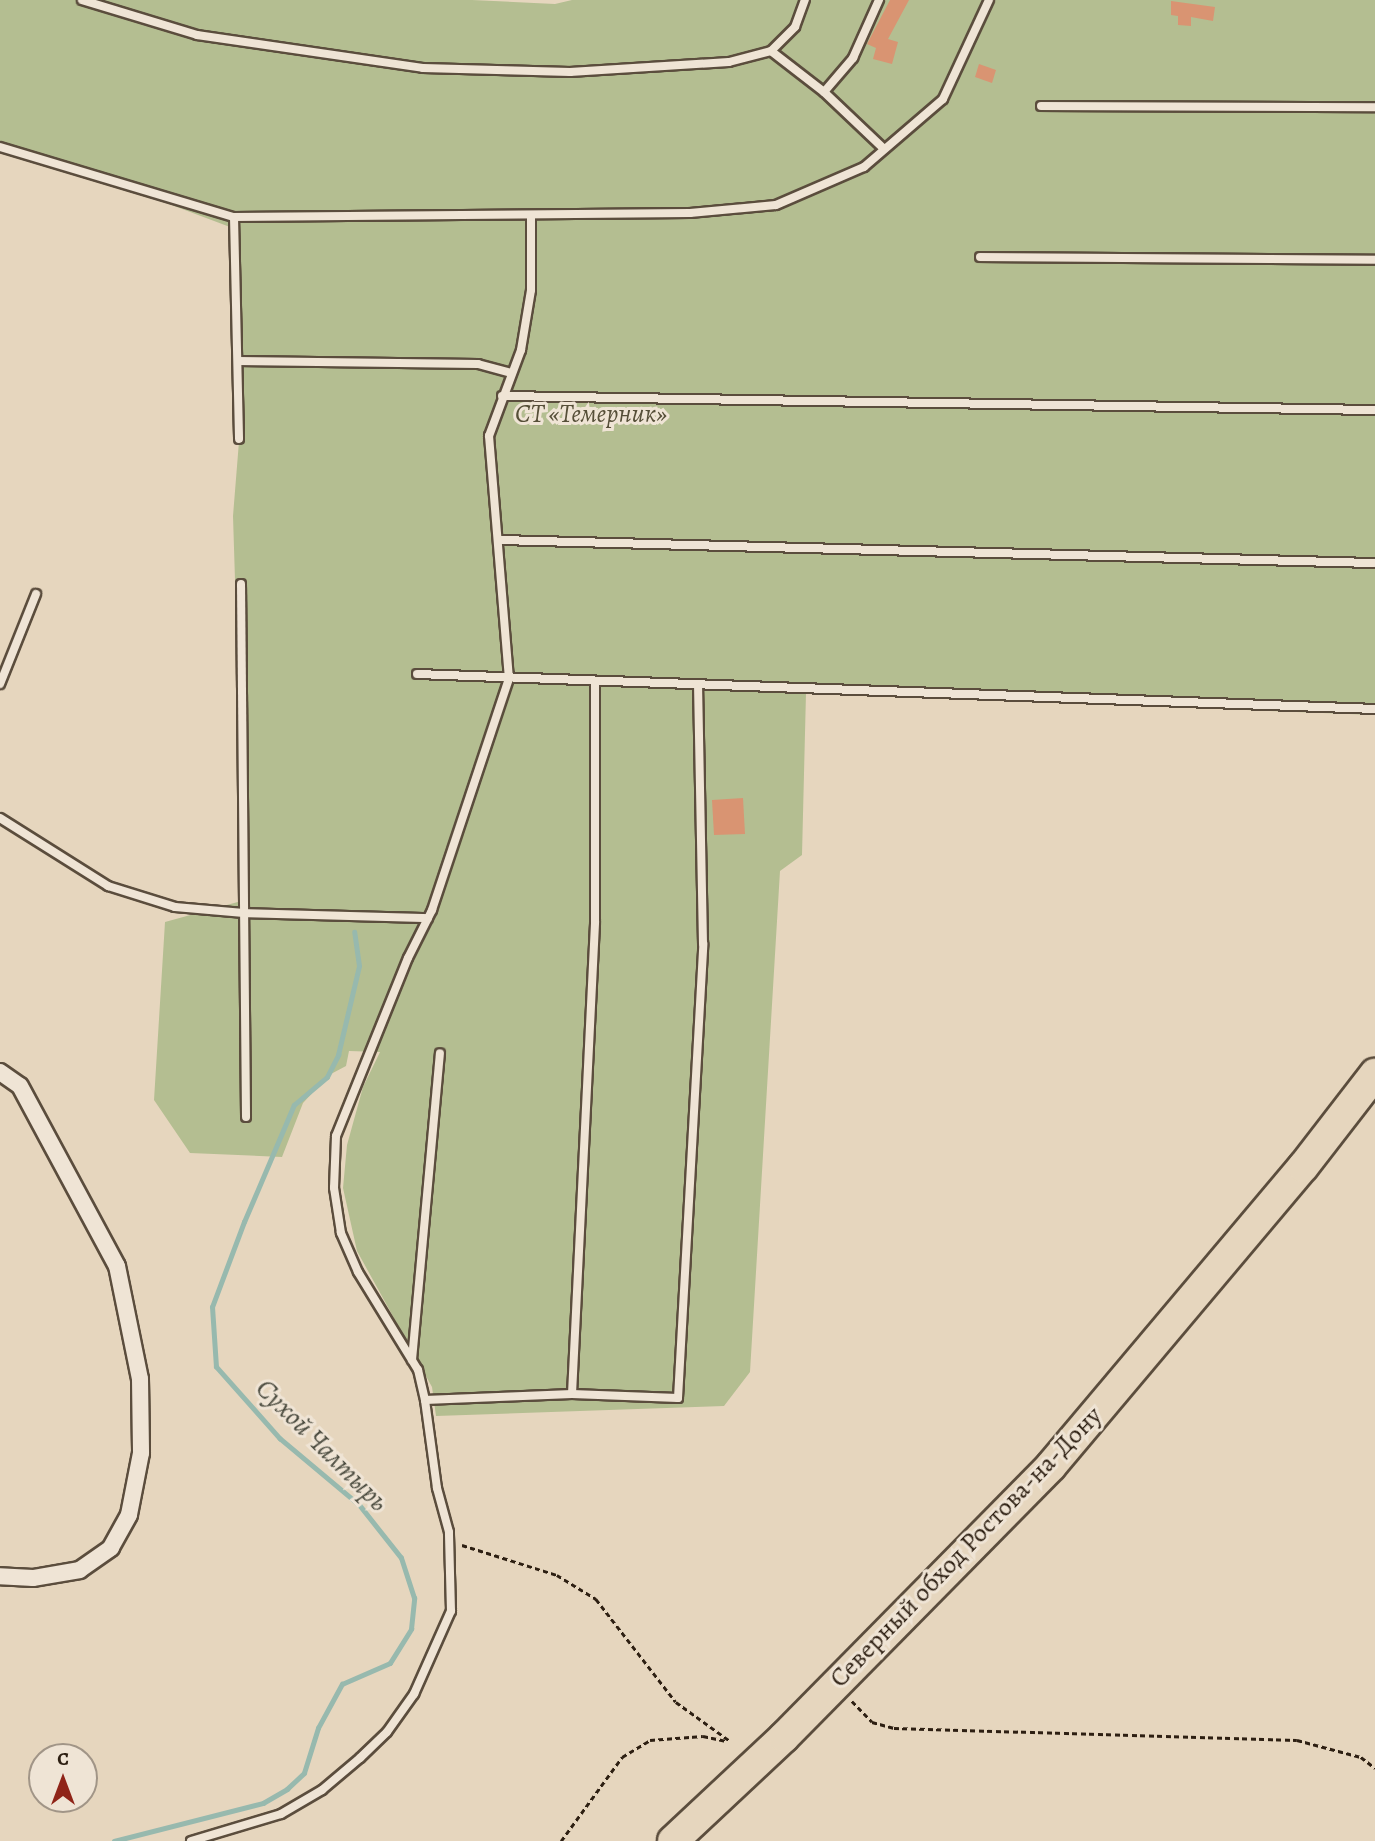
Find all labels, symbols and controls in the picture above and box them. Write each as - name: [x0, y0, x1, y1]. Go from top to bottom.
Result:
- park label: СТ «Темерник»: [515, 398, 667, 430]
- water label: Сухой Чалтырь: [249, 1372, 395, 1518]
- street label: Северный обход Ростова-на-Дону: [823, 1400, 1109, 1694]
- north arrow: [28, 1743, 98, 1813]
- text: С: [57, 1746, 69, 1772]

